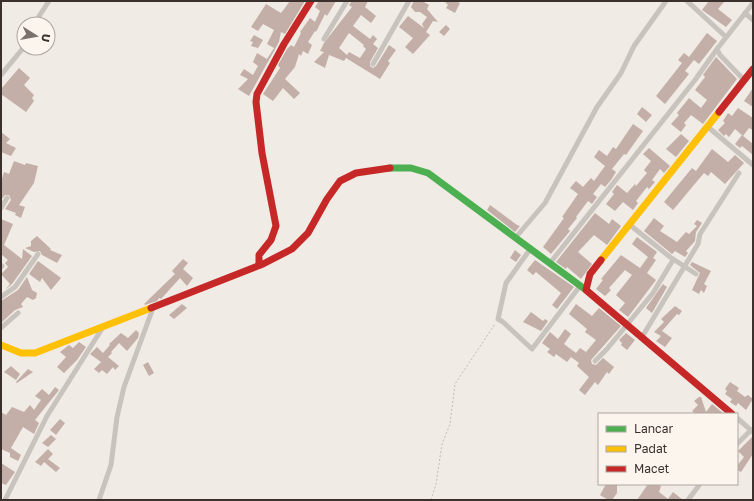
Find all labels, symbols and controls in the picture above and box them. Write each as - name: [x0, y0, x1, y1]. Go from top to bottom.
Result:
- north arrow: [16, 16, 56, 56]
- text: U: [39, 33, 53, 43]
- legend: [598, 413, 738, 485]
- text: Lancar: [634, 421, 673, 436]
- text: Padat: [634, 441, 668, 456]
- text: Macet: [634, 461, 670, 476]

